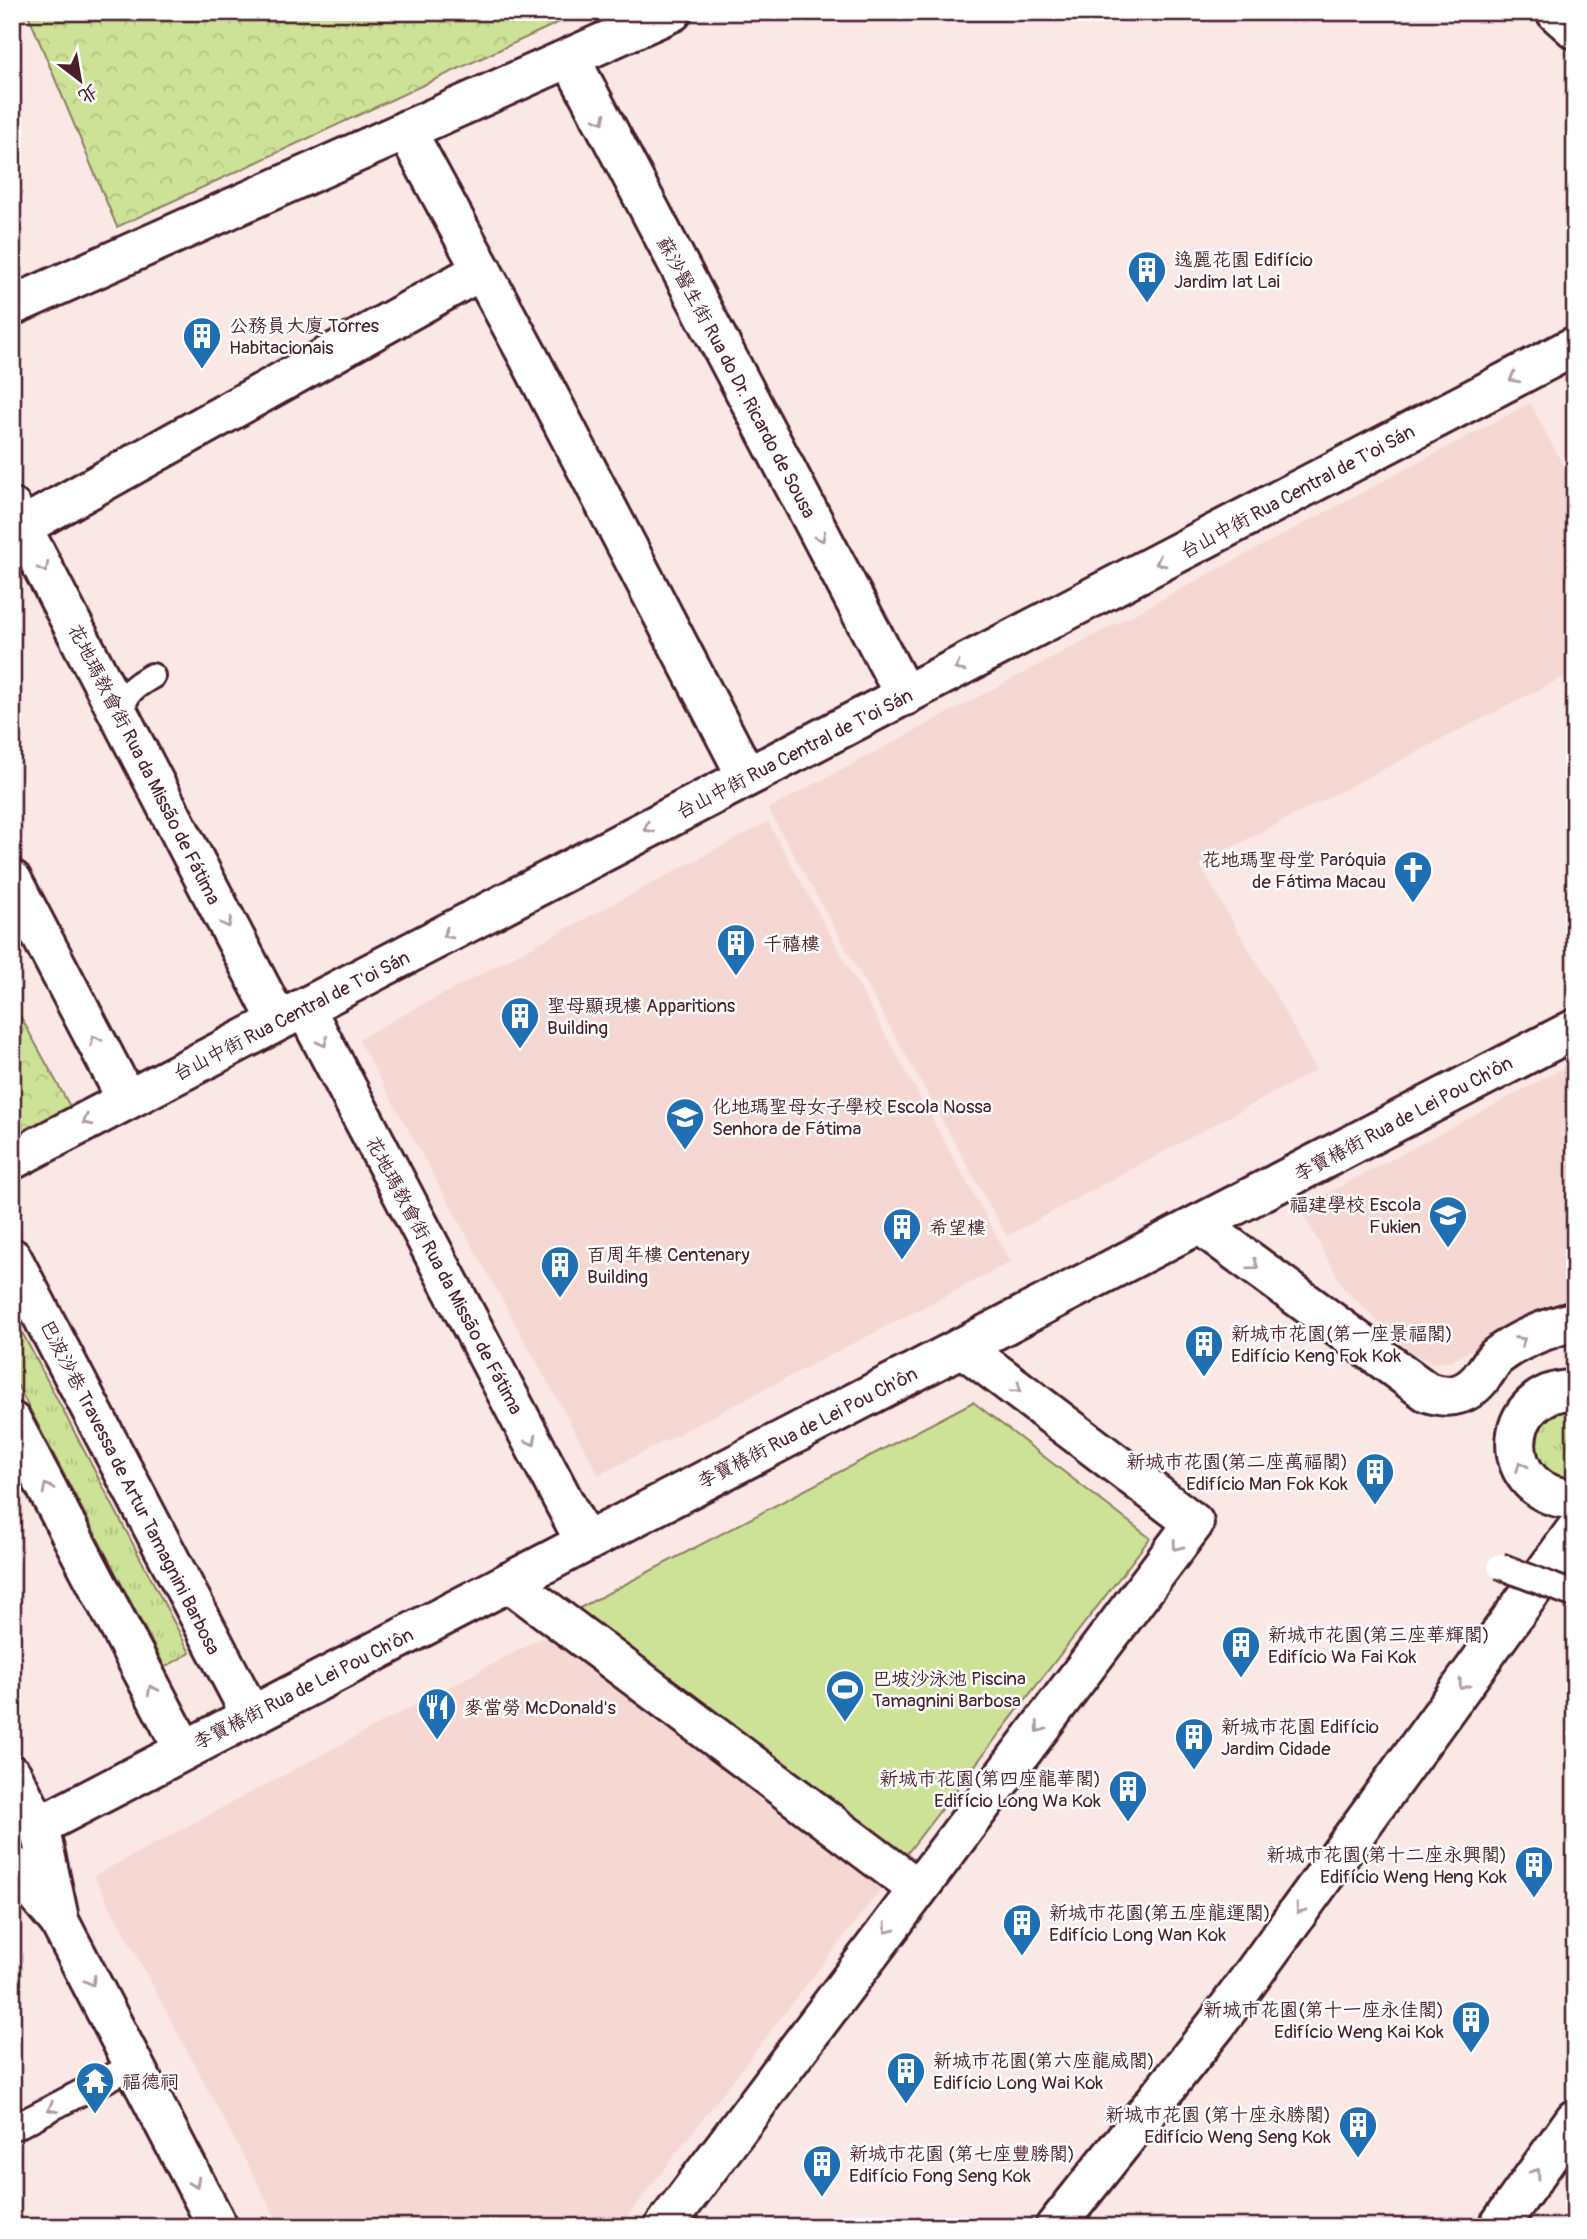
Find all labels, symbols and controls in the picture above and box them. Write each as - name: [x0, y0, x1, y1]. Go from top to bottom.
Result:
- north arrow: [46, 46, 116, 116]
- text: 北: [74, 79, 103, 109]
- one-way arrow: [592, 112, 606, 124]
- street label: 蘇沙醫生街 Rua do Dr. Ricardo de Sousa: [651, 233, 821, 522]
- place label: 逸麗花園 Edifício Jardim Iat Lai: [1174, 248, 1313, 294]
- building icon: 逸麗花園 Edifício Jardim Iat Lai: [1126, 249, 1168, 304]
- place label: 公務員大廈 Torres Habitacionais: [229, 314, 380, 360]
- building icon: 公務員大廈 Torres Habitacionais: [181, 315, 223, 370]
- one-way arrow: [1509, 369, 1521, 383]
- street label: 台山中街 Rua Central de T'oi Sán: [1176, 420, 1419, 564]
- one-way arrow: [813, 529, 826, 542]
- one-way arrow: [1155, 554, 1168, 568]
- one-way arrow: [35, 561, 49, 574]
- street label: 花地瑪教會街 Rua da Missão de Fátima: [63, 620, 226, 909]
- one-way arrow: [954, 659, 966, 673]
- street label: 台山中街 Rua Central de T'oi Sán: [672, 684, 917, 824]
- one-way arrow: [643, 820, 655, 834]
- place label: 花地瑪聖母堂 Paróquia de Fátima Macau: [1201, 848, 1386, 894]
- church icon: 花地瑪聖母堂 Paróquia de Fátima Macau: [1392, 849, 1434, 904]
- one-way arrow: [219, 916, 233, 928]
- building icon: 千禧樓: [715, 922, 757, 977]
- one-way arrow: [442, 925, 454, 939]
- place label: 千禧樓: [763, 932, 820, 956]
- street label: 台山中街 Rua Central de T'oi Sán: [169, 946, 414, 1086]
- place label: 聖母顯現樓 Apparitions Building: [547, 994, 736, 1040]
- building icon: 聖母顯現樓 Apparitions Building: [499, 995, 541, 1050]
- one-way arrow: [90, 1035, 104, 1047]
- one-way arrow: [315, 1035, 328, 1047]
- street label: 李寶椿街 Rua de Lei Pou Ch'ôn: [1290, 1051, 1517, 1187]
- place label: 化地瑪聖母女子學校 Escola Nossa Senhora de Fátima: [712, 1095, 992, 1141]
- school or university icon: 化地瑪聖母女子學校 Escola Nossa Senhora de Fátima: [664, 1096, 706, 1151]
- one-way arrow: [82, 1112, 94, 1126]
- street label: 花地瑪教會街 Rua da Missão de Fátima: [360, 1132, 528, 1419]
- place label: 福建學校 Escola Fukien: [1289, 1193, 1421, 1239]
- school or university icon: 福建學校 Escola Fukien: [1427, 1194, 1469, 1249]
- building icon: 希望樓: [881, 1206, 923, 1261]
- place label: 希望樓: [929, 1216, 986, 1240]
- place label: 百周年樓 Centenary Building: [587, 1243, 750, 1289]
- building icon: 百周年樓 Centenary Building: [539, 1244, 581, 1299]
- one-way arrow: [1246, 1256, 1259, 1269]
- street label: 巴波沙巷 Travessa de Artur Tamagnini Barbosa: [35, 1316, 225, 1659]
- place label: 新城市花園(第一座景福閣) Edifício Keng Fok Kok: [1231, 1322, 1453, 1368]
- building icon: 新城市花園(第一座景福閣) Edifício Keng Fok Kok: [1183, 1323, 1225, 1378]
- one-way arrow: [1514, 1336, 1527, 1349]
- street label: 李寶椿街 Rua de Lei Pou Ch'ôn: [693, 1362, 922, 1494]
- one-way arrow: [1009, 1380, 1022, 1392]
- one-way arrow: [524, 1434, 537, 1447]
- place label: 新城市花園(第二座萬福閣) Edifício Man Fok Kok: [1126, 1450, 1348, 1496]
- building icon: 新城市花園(第二座萬福閣) Edifício Man Fok Kok: [1354, 1451, 1396, 1506]
- one-way arrow: [1516, 1461, 1530, 1473]
- one-way arrow: [41, 1483, 55, 1495]
- one-way arrow: [1172, 1538, 1185, 1551]
- street label: 李寶椿街 Rua de Lei Pou Ch'ôn: [189, 1623, 418, 1755]
- place label: 新城市花園(第三座華輝閣) Edifício Wa Fai Kok: [1268, 1623, 1490, 1669]
- building icon: 新城市花園(第三座華輝閣) Edifício Wa Fai Kok: [1220, 1624, 1262, 1679]
- place label: 巴坡沙泳池 Piscina Tamagnini Barbosa: [872, 1667, 1026, 1713]
- sports icon: 巴坡沙泳池 Piscina Tamagnini Barbosa: [824, 1668, 866, 1723]
- one-way arrow: [1459, 1678, 1471, 1690]
- one-way arrow: [146, 1685, 160, 1697]
- restaurant icon: 麥當勞 McDonald's: [416, 1686, 458, 1741]
- place label: 麥當勞 McDonald's: [464, 1696, 617, 1720]
- place label: 新城市花園 Edifício Jardim Cidade: [1221, 1715, 1379, 1761]
- building icon: 新城市花園 Edifício Jardim Cidade: [1173, 1716, 1215, 1771]
- one-way arrow: [1035, 1720, 1048, 1733]
- place label: 新城市花園(第四座龍華閣) Edifício Long Wa Kok: [879, 1767, 1101, 1813]
- building icon: 新城市花園(第四座龍華閣) Edifício Long Wa Kok: [1107, 1768, 1149, 1823]
- place label: 新城市花園(第十二座永興閣) Edifício Weng Heng Kok: [1266, 1843, 1507, 1889]
- building icon: 新城市花園(第十二座永興閣) Edifício Weng Heng Kok: [1513, 1844, 1555, 1899]
- place label: 新城市花園(第五座龍運閣) Edifício Long Wan Kok: [1049, 1901, 1271, 1947]
- one-way arrow: [1296, 1901, 1309, 1914]
- building icon: 新城市花園(第五座龍運閣) Edifício Long Wan Kok: [1001, 1902, 1043, 1957]
- one-way arrow: [884, 1921, 896, 1934]
- one-way arrow: [82, 1974, 96, 1986]
- place label: 新城市花園(第十一座永佳閣) Edifício Weng Kai Kok: [1203, 1998, 1444, 2044]
- building icon: 新城市花園(第十一座永佳閣) Edifício Weng Kai Kok: [1450, 1999, 1492, 2054]
- place label: 新城市花園(第六座龍威閣) Edifício Long Wai Kok: [933, 2049, 1155, 2095]
- building icon: 新城市花園(第六座龍威閣) Edifício Long Wai Kok: [885, 2050, 927, 2105]
- temple icon: 福德祠: [74, 2060, 116, 2115]
- place label: 福德祠: [122, 2070, 179, 2094]
- one-way arrow: [47, 2100, 59, 2113]
- place label: 新城市花園 (第十座永勝閣) Edifício Weng Seng Kok: [1105, 2103, 1331, 2149]
- building icon: 新城市花園 (第十座永勝閣) Edifício Weng Seng Kok: [1337, 2104, 1379, 2159]
- place label: 新城市花園 (第七座豐勝閣) Edifício Fong Seng Kok: [849, 2142, 1075, 2188]
- building icon: 新城市花園 (第七座豐勝閣) Edifício Fong Seng Kok: [801, 2143, 843, 2198]
- one-way arrow: [1528, 2168, 1540, 2181]
- one-way arrow: [187, 2176, 201, 2189]

